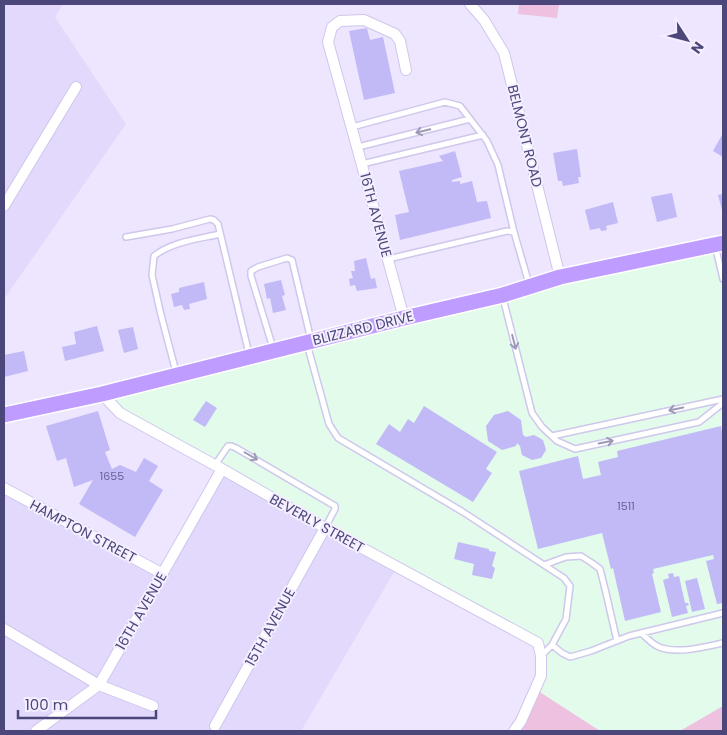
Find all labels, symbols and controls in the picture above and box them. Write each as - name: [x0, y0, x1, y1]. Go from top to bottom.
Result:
- north arrow: [662, 15, 712, 65]
- text: N: [686, 38, 709, 58]
- street label: BELMONT ROAD: [503, 83, 547, 189]
- one-way arrow: [416, 127, 432, 136]
- street label: 16TH AVENUE: [355, 170, 397, 260]
- street label: BLIZZARD DRIVE: [310, 306, 416, 350]
- one-way arrow: [510, 334, 520, 350]
- one-way arrow: [668, 405, 684, 414]
- one-way arrow: [598, 437, 614, 447]
- one-way arrow: [243, 452, 257, 462]
- house number: 1655: [100, 468, 124, 484]
- street label: BEVERLY STREET: [266, 489, 368, 557]
- street label: HAMPTON STREET: [26, 495, 140, 568]
- house number: 1511: [617, 498, 635, 514]
- street label: 16TH AVENUE: [111, 568, 171, 654]
- street label: 15TH AVENUE: [240, 584, 300, 670]
- scale bar: [18, 688, 155, 720]
- text: 100 m: [25, 694, 68, 715]

